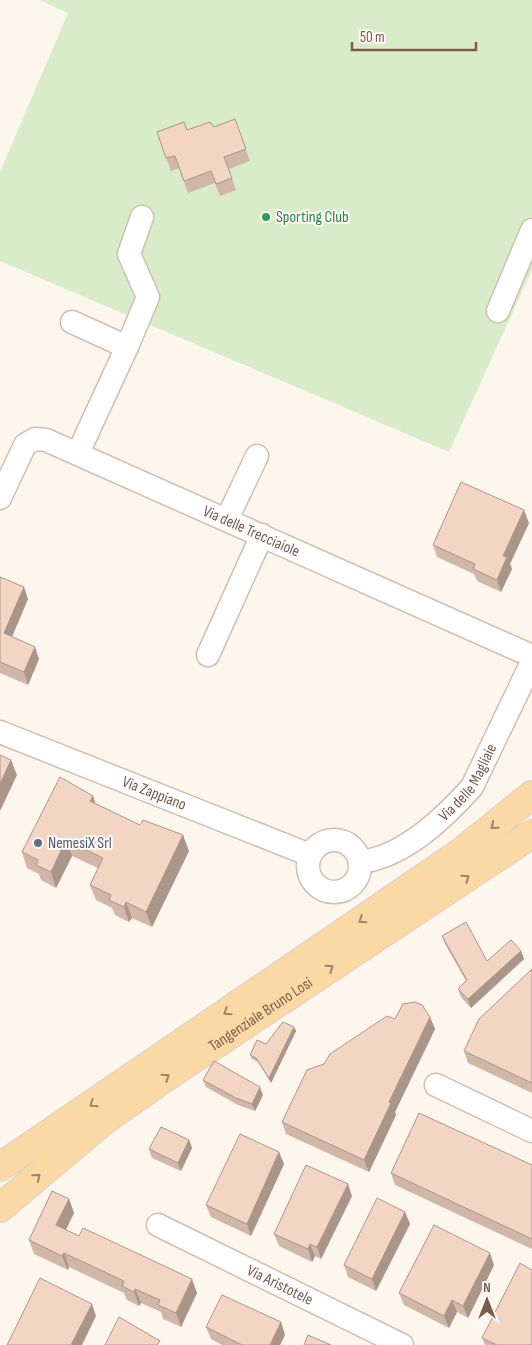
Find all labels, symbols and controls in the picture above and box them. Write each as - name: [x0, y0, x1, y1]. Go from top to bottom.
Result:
- scale bar: [352, 20, 476, 52]
- text: 50 m: [360, 28, 385, 47]
- place label: Sporting Club: [276, 208, 349, 227]
- marker: Sporting Club: [260, 211, 272, 223]
- street label: Via delle Trecciaiole: [200, 501, 303, 561]
- street label: Via delle Magliaie: [435, 741, 501, 825]
- street label: Via Zappiano: [119, 772, 189, 814]
- one-way arrow: [491, 820, 500, 828]
- place label: NemesiX Srl: [48, 834, 112, 853]
- marker: NemesiX Srl: [32, 837, 44, 849]
- one-way arrow: [460, 875, 469, 885]
- one-way arrow: [358, 914, 367, 923]
- one-way arrow: [325, 965, 334, 975]
- street label: Tangenziale Bruno Losi: [205, 973, 316, 1056]
- one-way arrow: [224, 1006, 233, 1015]
- one-way arrow: [160, 1074, 169, 1083]
- one-way arrow: [90, 1097, 99, 1107]
- one-way arrow: [32, 1173, 41, 1182]
- street label: Via Aristotele: [244, 1261, 316, 1309]
- north arrow: [462, 1275, 512, 1325]
- text: N: [483, 1279, 491, 1296]

